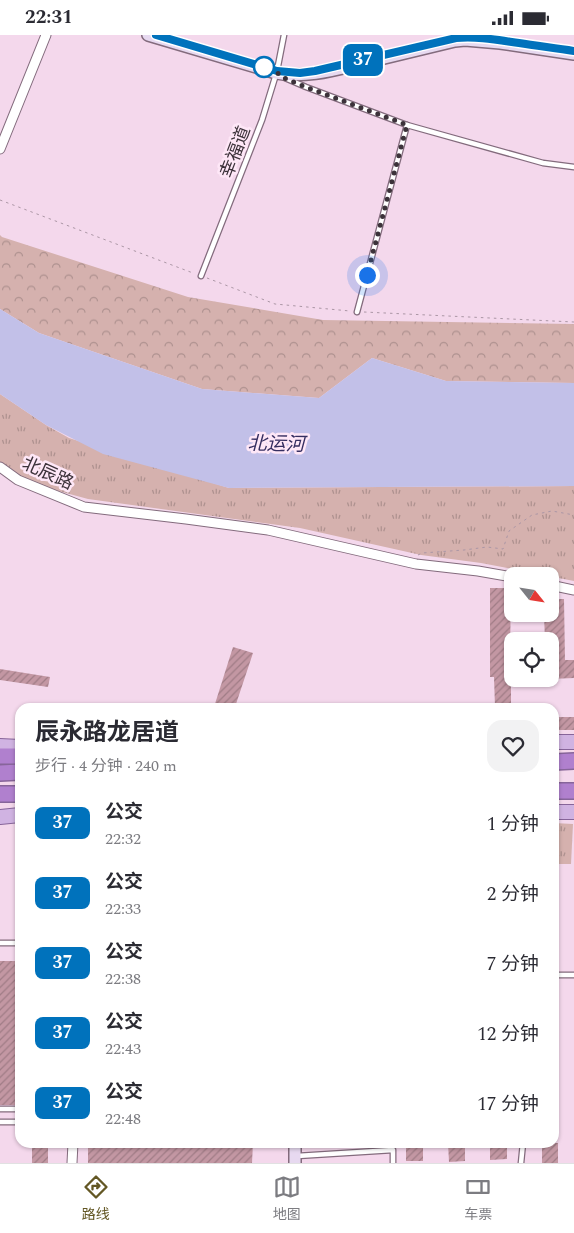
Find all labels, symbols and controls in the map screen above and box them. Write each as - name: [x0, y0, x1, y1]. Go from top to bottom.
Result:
- text: 22:31: [25, 3, 73, 32]
- line badge: 37: [340, 44, 386, 76]
- text: 37: [353, 46, 373, 73]
- unlabelled marker: [253, 56, 275, 78]
- street label: 幸福道: [213, 122, 258, 182]
- your location: [355, 263, 380, 288]
- water label: 北运河: [247, 430, 309, 460]
- street label: 北辰路: [18, 450, 78, 497]
- north arrow: [504, 567, 559, 623]
- map controls: [504, 567, 559, 687]
- button: locate: [504, 632, 559, 687]
- text: 辰永路龙居道: [35, 715, 179, 751]
- button: heart: [487, 720, 539, 772]
- text: 步行 · 4 分钟 · 240 m: [35, 754, 177, 778]
- text: 公交: [105, 798, 143, 827]
- text: 37: [52, 809, 73, 836]
- text: 1 分钟: [487, 810, 539, 839]
- text: 22:32: [105, 827, 141, 851]
- text: 公交: [105, 868, 143, 897]
- text: 37: [52, 879, 73, 906]
- text: 2 分钟: [487, 880, 539, 909]
- text: 22:33: [105, 897, 141, 921]
- text: 公交: [105, 938, 143, 967]
- text: 37: [52, 949, 73, 976]
- text: 7 分钟: [487, 950, 539, 979]
- text: 22:38: [105, 967, 141, 991]
- text: 公交: [105, 1008, 143, 1037]
- text: 37: [52, 1019, 73, 1046]
- text: 12 分钟: [477, 1020, 539, 1049]
- text: 22:43: [105, 1037, 141, 1061]
- text: 公交: [105, 1078, 143, 1107]
- text: 37: [52, 1089, 73, 1116]
- text: 17 分钟: [477, 1090, 539, 1119]
- text: 22:48: [105, 1107, 141, 1131]
- tab: 路线: [82, 1173, 110, 1225]
- tab: 地图: [273, 1173, 301, 1225]
- tab: 车票: [464, 1173, 492, 1225]

